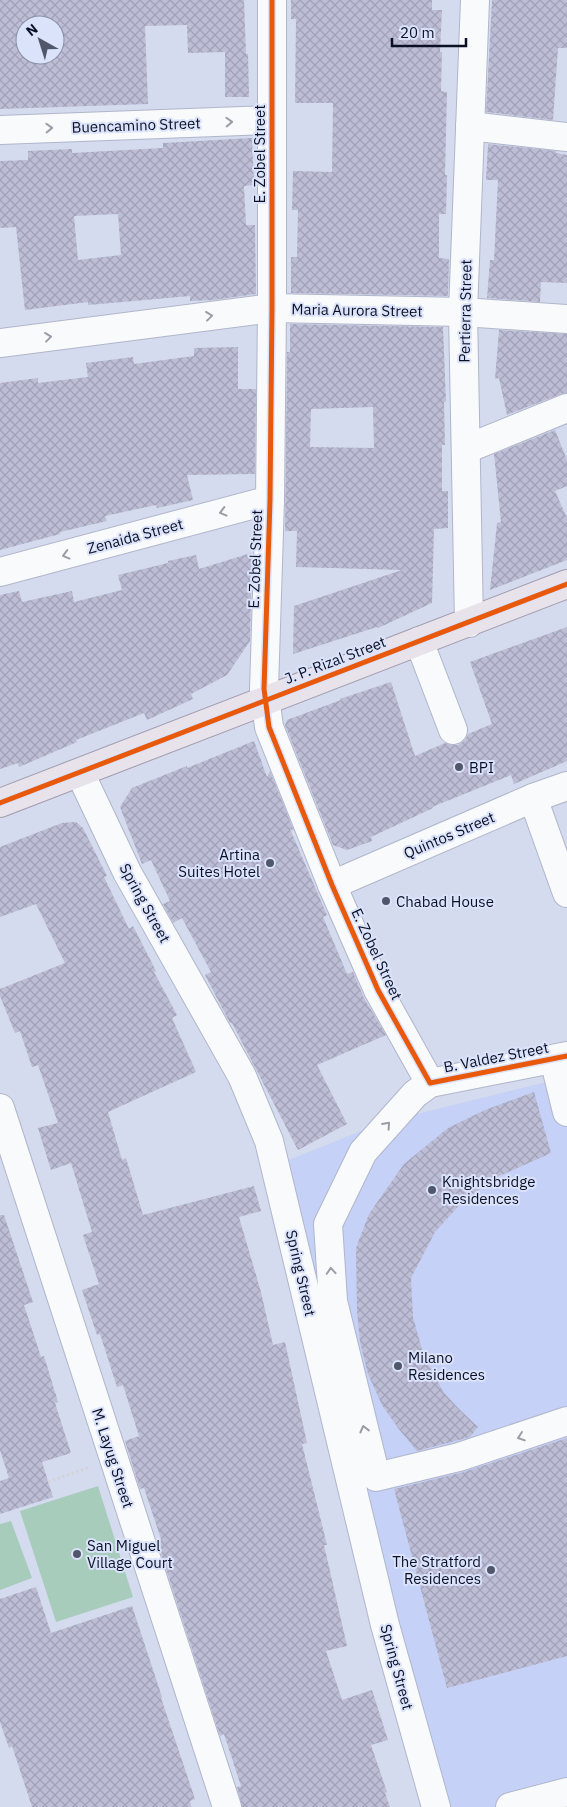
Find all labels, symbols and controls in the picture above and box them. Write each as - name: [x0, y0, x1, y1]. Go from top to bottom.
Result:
- north arrow: [15, 15, 65, 65]
- scale bar: [392, 15, 466, 47]
- text: N: [22, 20, 41, 40]
- text: 20 m: [400, 23, 435, 42]
- street label: E. Zobel Street: [250, 104, 269, 204]
- street label: Buencamino Street: [71, 113, 201, 137]
- one-way arrow: [225, 116, 233, 127]
- one-way arrow: [45, 123, 53, 133]
- street label: Pertierra Street: [455, 259, 475, 363]
- street label: Maria Aurora Street: [291, 299, 423, 321]
- one-way arrow: [206, 311, 214, 322]
- one-way arrow: [45, 332, 53, 343]
- one-way arrow: [219, 507, 227, 517]
- street label: E. Zobel Street: [244, 509, 266, 609]
- street label: Zenaida Street: [85, 514, 185, 558]
- one-way arrow: [62, 549, 70, 559]
- street label: J. P. Rizal Street: [282, 632, 388, 688]
- place label: BPI: [469, 758, 494, 777]
- marker: BPI: [453, 761, 465, 773]
- street label: Quintos Street: [401, 807, 497, 863]
- place label: Artina Suites Hotel: [178, 845, 260, 881]
- marker: Artina Suites Hotel: [264, 857, 276, 869]
- street label: Spring Street: [115, 860, 175, 946]
- place label: Chabad House: [396, 892, 494, 911]
- marker: Chabad House: [380, 895, 392, 907]
- street label: E. Zobel Street: [347, 905, 407, 1003]
- street label: B. Valdez Street: [442, 1038, 550, 1076]
- one-way arrow: [381, 1122, 390, 1131]
- place label: Knightsbridge Residences: [442, 1172, 535, 1208]
- marker: Knightsbridge Residences: [426, 1184, 438, 1196]
- street label: Spring Street: [282, 1228, 320, 1318]
- one-way arrow: [326, 1266, 337, 1274]
- place label: Milano Residences: [408, 1348, 485, 1384]
- marker: Milano Residences: [392, 1360, 404, 1372]
- street label: M. Layug Street: [88, 1406, 138, 1510]
- one-way arrow: [359, 1425, 370, 1434]
- one-way arrow: [517, 1431, 525, 1441]
- place label: San Miguel Village Court: [87, 1536, 173, 1572]
- marker: San Miguel Village Court: [71, 1548, 83, 1560]
- place label: The Stratford Residences: [392, 1552, 481, 1588]
- marker: The Stratford Residences: [485, 1564, 497, 1576]
- street label: Spring Street: [376, 1622, 418, 1712]

